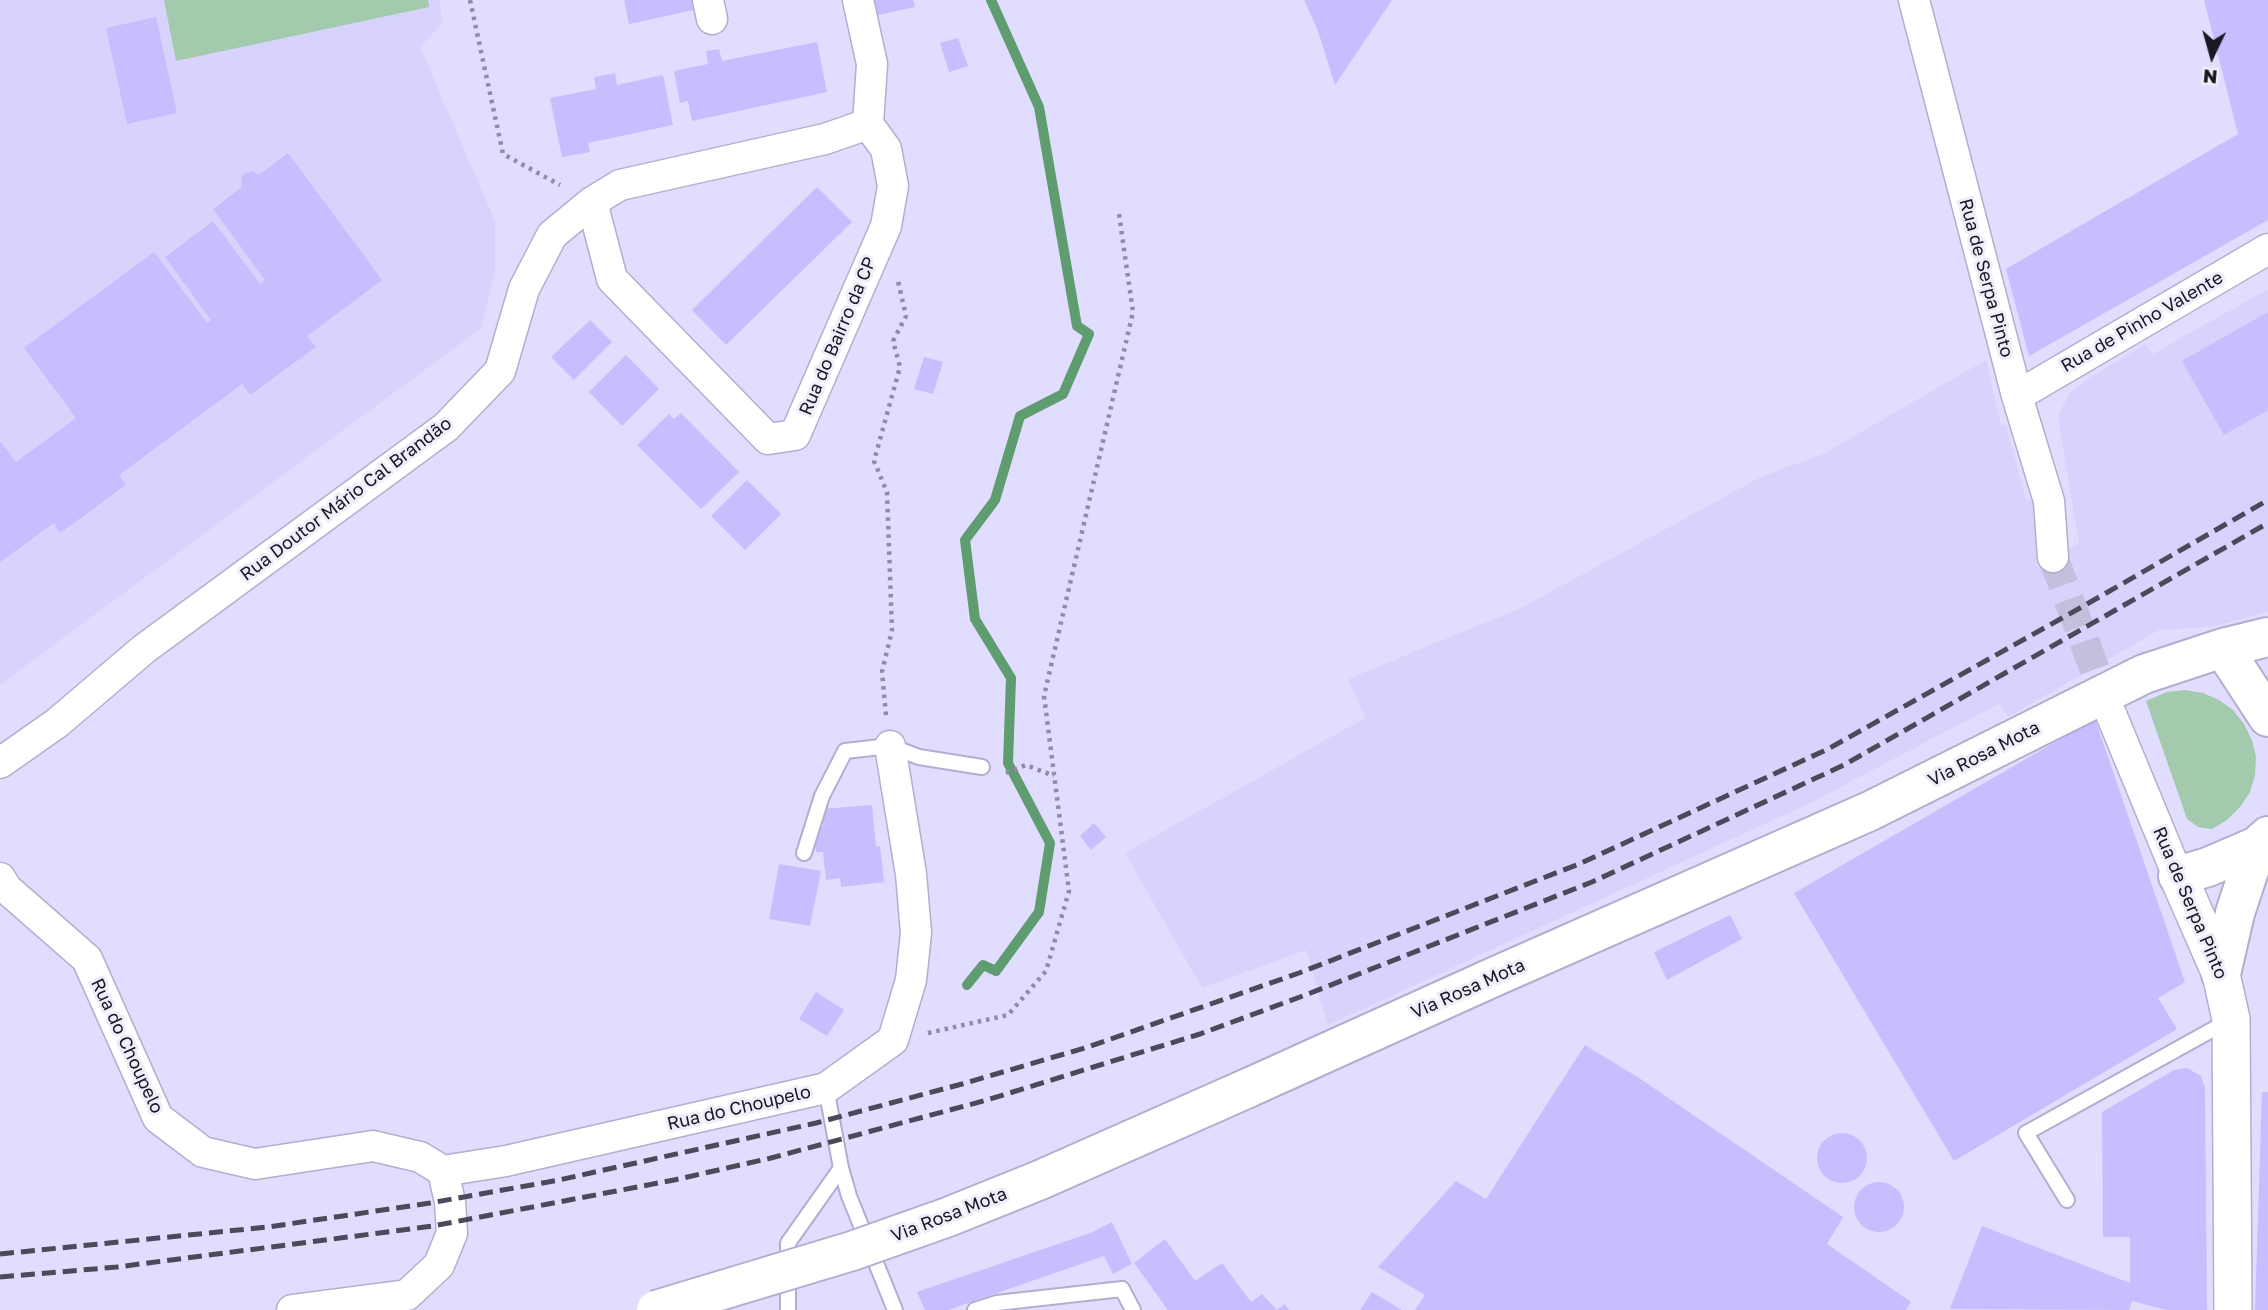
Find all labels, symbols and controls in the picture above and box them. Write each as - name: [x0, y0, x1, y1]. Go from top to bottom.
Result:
- north arrow: [2177, 21, 2247, 91]
- text: N: [2202, 65, 2218, 90]
- street label: Rua de Serpa Pinto: [1954, 196, 2018, 360]
- street label: Rua do Bairro da CP: [795, 254, 881, 418]
- street label: Rua de Pinho Valente: [2057, 267, 2227, 377]
- street label: Rua Doutor Mário Cal Brandão: [236, 412, 456, 586]
- street label: Via Rosa Mota: [1925, 717, 2043, 791]
- street label: Rua de Serpa Pinto: [2148, 823, 2232, 983]
- street label: Via Rosa Mota: [1408, 954, 1528, 1024]
- street label: Rua do Choupelo: [86, 975, 168, 1117]
- street label: Rua do Choupelo: [665, 1081, 813, 1135]
- street label: Via Rosa Mota: [888, 1183, 1010, 1247]

